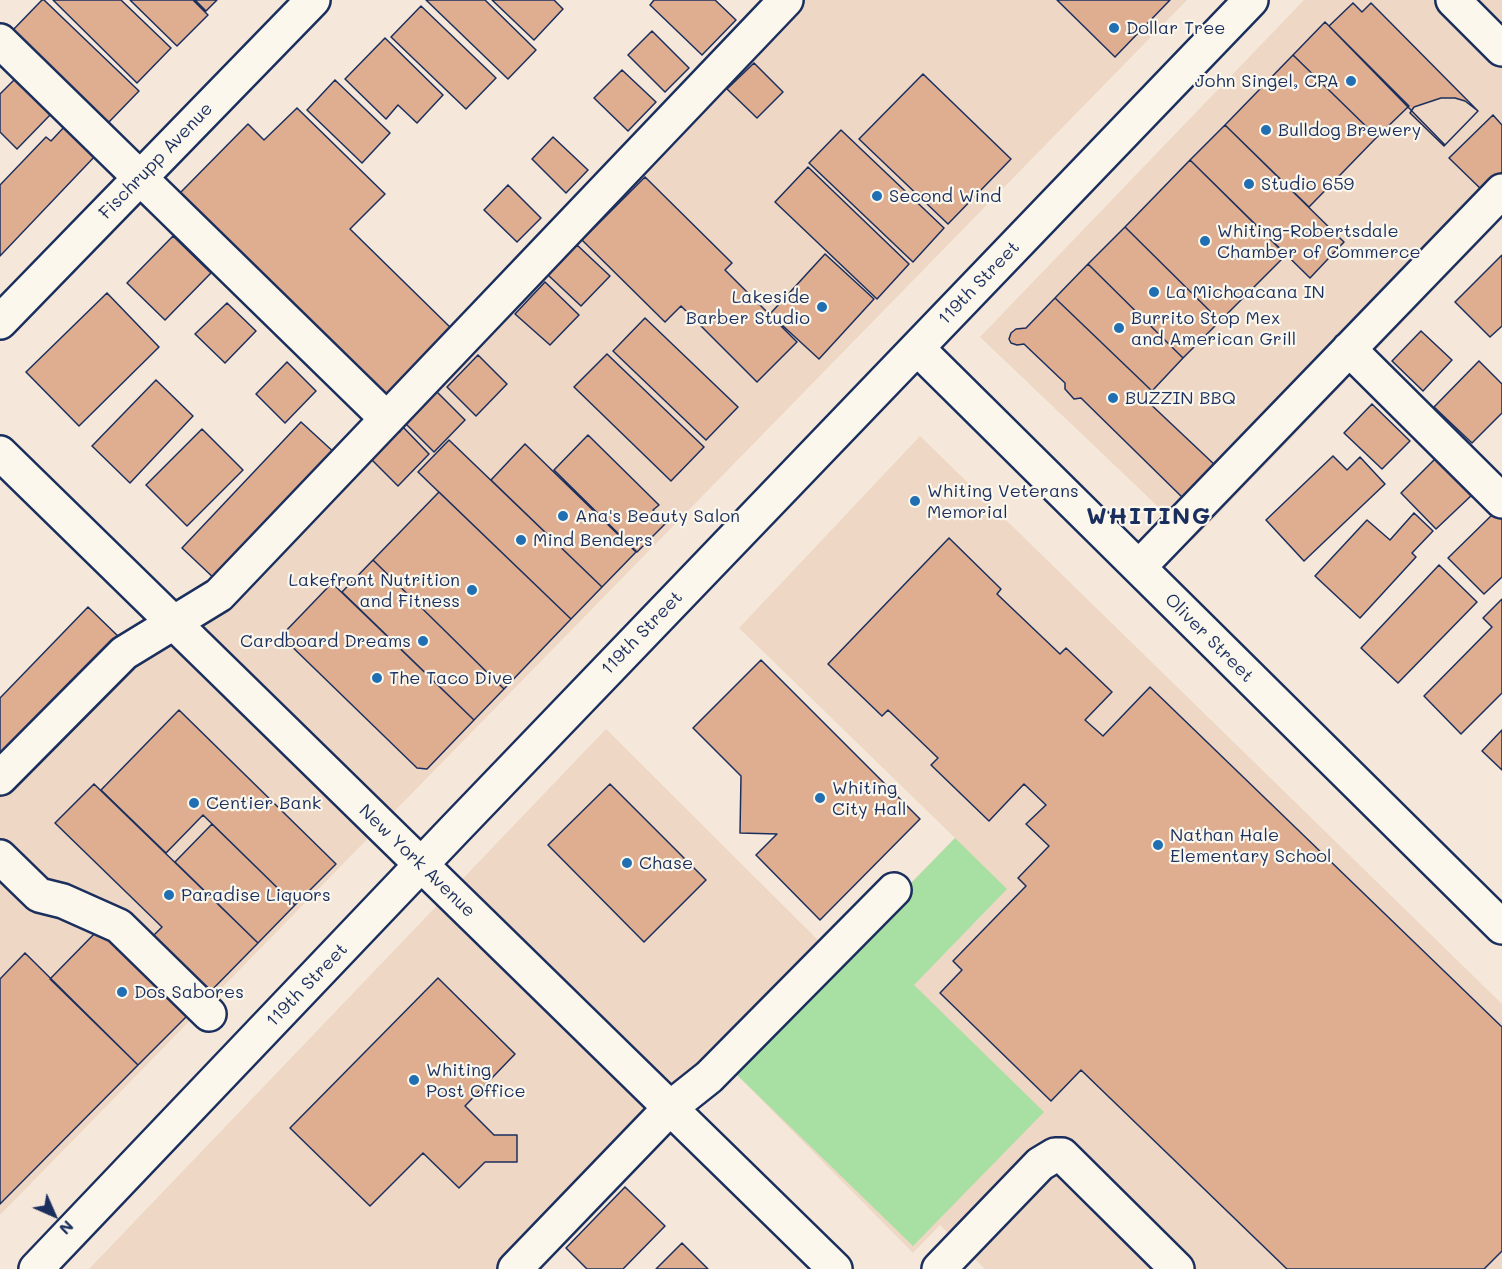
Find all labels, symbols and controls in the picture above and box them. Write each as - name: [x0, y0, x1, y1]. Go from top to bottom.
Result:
- place label: Dollar Tree: [1126, 17, 1225, 39]
- marker: Dollar Tree: [1107, 21, 1121, 35]
- place label: John Singel, CPA: [1195, 70, 1339, 92]
- marker: John Singel, CPA: [1344, 74, 1358, 88]
- street label: Fischrupp Avenue: [95, 98, 217, 224]
- place label: Bulldog Brewery: [1278, 119, 1421, 141]
- marker: Bulldog Brewery: [1259, 123, 1273, 137]
- place label: Studio 659: [1261, 173, 1354, 195]
- marker: Studio 659: [1242, 177, 1256, 191]
- place label: Second Wind: [889, 185, 1001, 207]
- marker: Second Wind: [870, 189, 884, 203]
- place label: Whiting-Robertsdale Chamber of Commerce: [1217, 220, 1421, 262]
- marker: Whiting-Robertsdale Chamber of Commerce: [1198, 234, 1212, 248]
- street label: 119th Street: [934, 237, 1024, 329]
- place label: La Michoacana IN: [1166, 281, 1325, 303]
- marker: La Michoacana IN: [1147, 285, 1161, 299]
- place label: Lakeside Barber Studio: [686, 286, 810, 328]
- marker: Lakeside Barber Studio: [815, 300, 829, 314]
- place label: Burrito Stop Mex and American Grill: [1131, 307, 1296, 350]
- marker: Burrito Stop Mex and American Grill: [1112, 321, 1126, 335]
- place label: BUZZIN BBQ: [1125, 387, 1236, 409]
- marker: BUZZIN BBQ: [1106, 391, 1120, 405]
- place label: Whiting Veterans Memorial: [927, 480, 1079, 522]
- marker: Whiting Veterans Memorial: [908, 494, 922, 508]
- district label: WHITING: [1086, 503, 1212, 531]
- place label: Ana's Beauty Salon: [575, 505, 740, 527]
- marker: Ana's Beauty Salon: [556, 509, 570, 523]
- place label: Mind Benders: [533, 529, 653, 551]
- marker: Mind Benders: [514, 533, 528, 547]
- place label: Lakefront Nutrition and Fitness: [289, 569, 460, 612]
- marker: Lakefront Nutrition and Fitness: [465, 583, 479, 597]
- street label: 119th Street: [597, 587, 687, 679]
- street label: Oliver Street: [1160, 589, 1258, 687]
- place label: Cardboard Dreams: [240, 630, 411, 652]
- marker: Cardboard Dreams: [416, 634, 430, 648]
- place label: The Taco Dive: [389, 667, 513, 689]
- marker: The Taco Dive: [370, 671, 384, 685]
- place label: Whiting City Hall: [832, 777, 907, 820]
- marker: Whiting City Hall: [813, 791, 827, 805]
- place label: Centier Bank: [206, 792, 321, 814]
- marker: Centier Bank: [187, 796, 201, 810]
- street label: New York Avenue: [354, 800, 480, 922]
- place label: Nathan Hale Elementary School: [1170, 824, 1331, 866]
- marker: Nathan Hale Elementary School: [1151, 838, 1165, 852]
- place label: Chase: [639, 852, 693, 874]
- marker: Chase: [620, 856, 634, 870]
- place label: Paradise Liquors: [181, 884, 331, 906]
- marker: Paradise Liquors: [162, 888, 176, 902]
- street label: 119th Street: [262, 939, 352, 1031]
- place label: Dos Sabores: [134, 981, 244, 1003]
- marker: Dos Sabores: [115, 985, 129, 999]
- place label: Whiting Post Office: [426, 1059, 526, 1102]
- marker: Whiting Post Office: [407, 1073, 421, 1087]
- north arrow: [24, 1185, 84, 1245]
- text: N: [55, 1216, 79, 1240]

